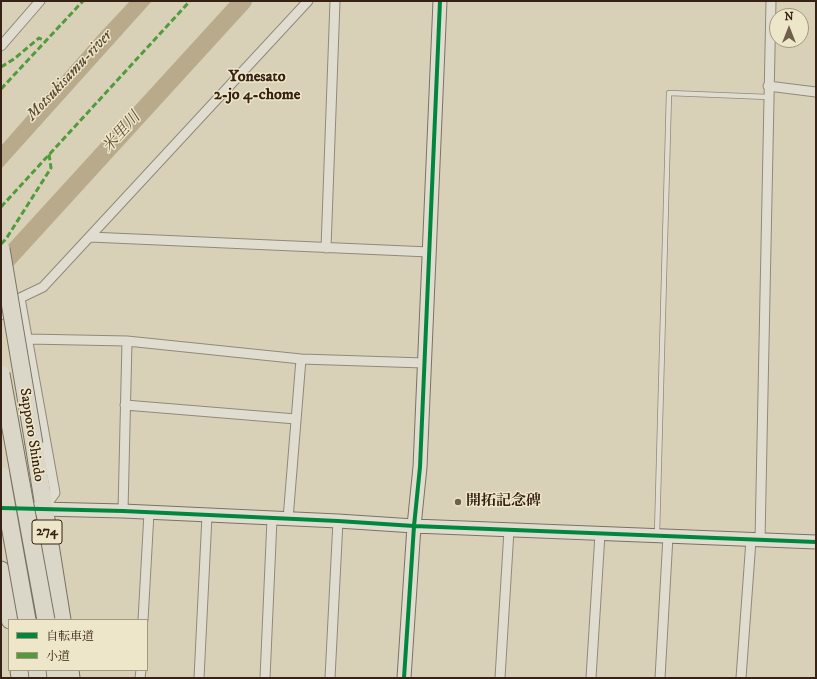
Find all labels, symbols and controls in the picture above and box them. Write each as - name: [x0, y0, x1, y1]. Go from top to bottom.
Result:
- north arrow: [769, 8, 809, 48]
- text: N: [784, 10, 794, 24]
- water label: Motsukisamu-river: [23, 27, 117, 125]
- district label: Yonesato 2-jo 4-chome: [214, 68, 300, 106]
- water label: 米里川: [99, 109, 145, 157]
- street label: Sapporo Shindo: [15, 387, 47, 483]
- place label: 開拓記念碑: [466, 493, 541, 511]
- marker: 開拓記念碑: [453, 497, 463, 507]
- road number: 274: [32, 520, 62, 544]
- legend: [8, 619, 148, 671]
- text: 自転車道: [46, 629, 94, 644]
- text: 小道: [46, 649, 70, 664]

